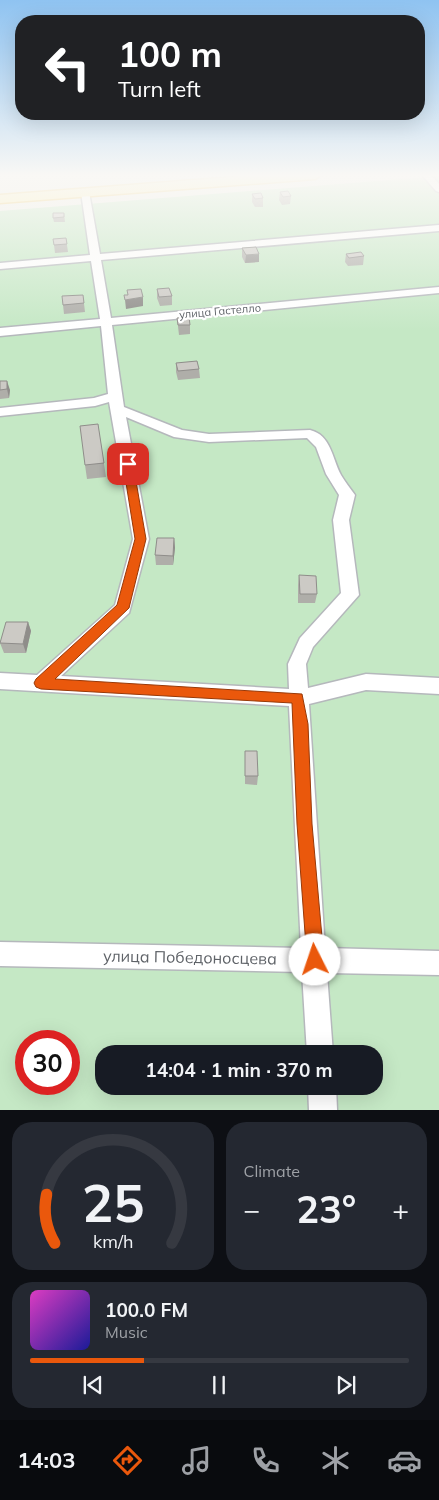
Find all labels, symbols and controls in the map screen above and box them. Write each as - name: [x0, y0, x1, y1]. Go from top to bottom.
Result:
- text: 100 m: [118, 32, 222, 76]
- icon: left: [35, 35, 100, 100]
- text: Turn left: [118, 75, 201, 103]
- street label: улица Гастелло: [178, 300, 262, 322]
- pin: [107, 443, 149, 485]
- icon: arrive: [114, 450, 142, 478]
- position arrow: [288, 933, 340, 985]
- street label: улица Победоносцева: [103, 945, 277, 969]
- speed limit sign: 30: [15, 1030, 80, 1095]
- text: 14:04 · 1 min · 370 m: [145, 1058, 333, 1082]
- text: Climate: [244, 1161, 300, 1181]
- text: 25: [82, 1170, 144, 1235]
- text: 23°: [296, 1185, 356, 1233]
- text: −: [244, 1192, 260, 1227]
- text: +: [392, 1192, 409, 1227]
- text: km/h: [93, 1230, 133, 1252]
- text: 100.0 FM: [105, 1298, 188, 1322]
- text: Music: [105, 1322, 148, 1342]
- icon: previous: [79, 1371, 107, 1399]
- icon: pause: [205, 1371, 233, 1399]
- icon: next: [332, 1371, 360, 1399]
- icon: directions: [110, 1443, 145, 1478]
- icon: music: [179, 1443, 214, 1478]
- icon: phone: [248, 1443, 283, 1478]
- icon: climate: [318, 1443, 353, 1478]
- icon: car: [387, 1443, 422, 1478]
- text: 14:03: [17, 1446, 75, 1474]

